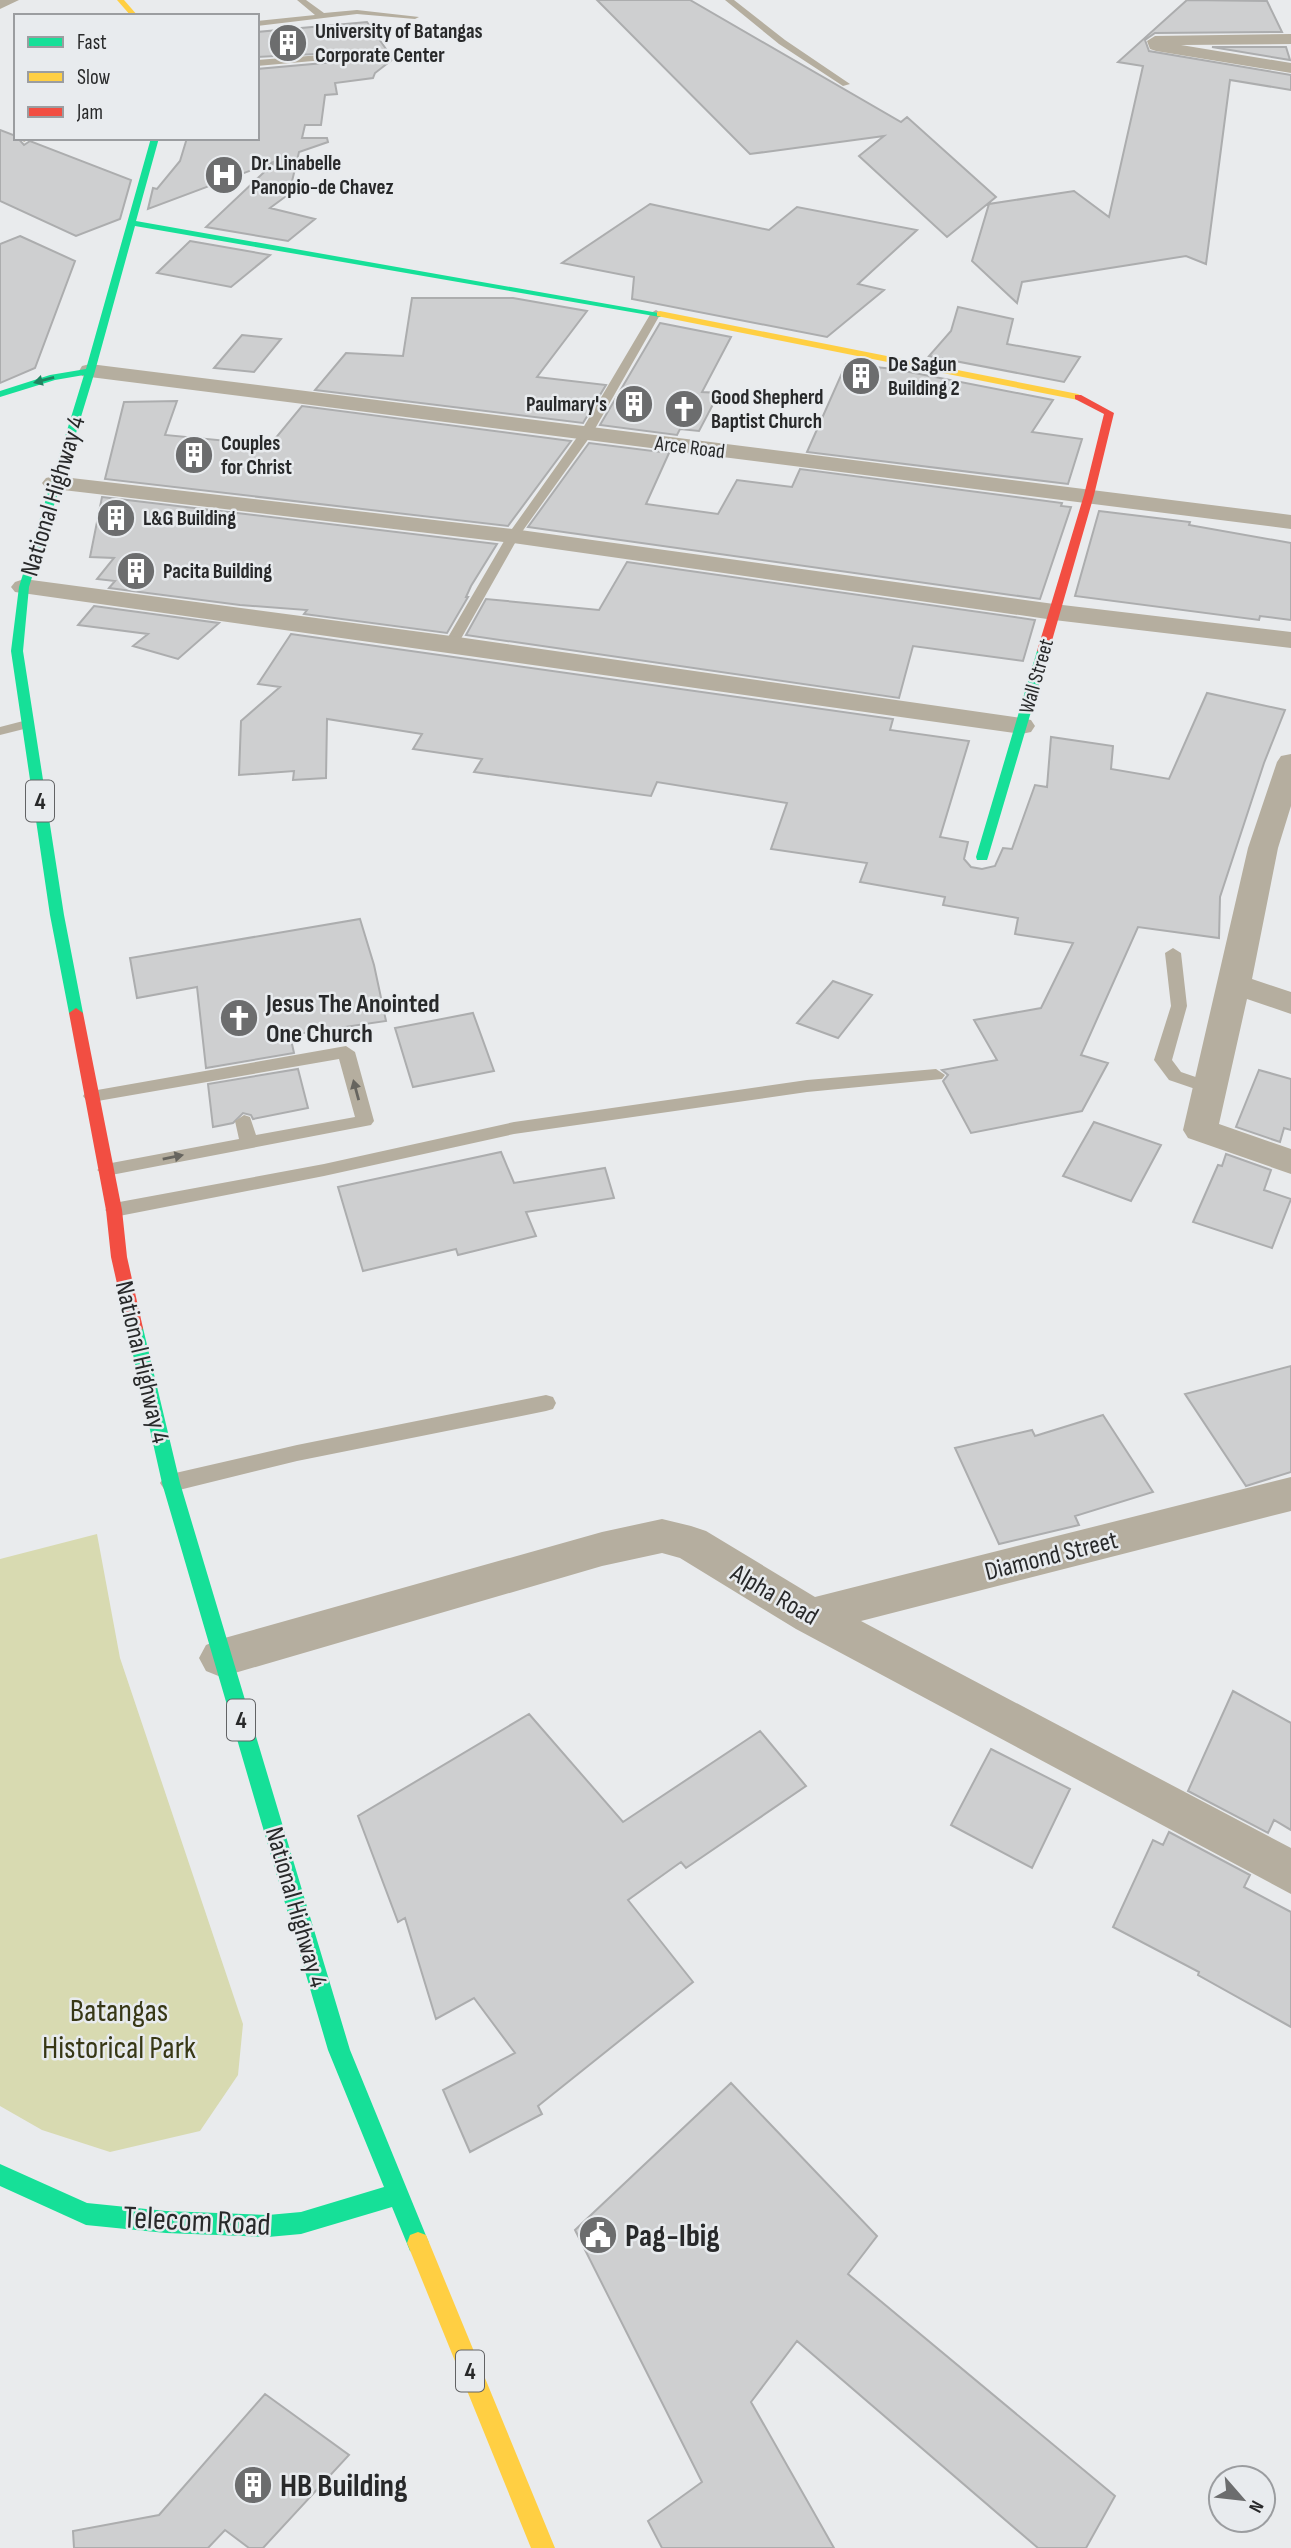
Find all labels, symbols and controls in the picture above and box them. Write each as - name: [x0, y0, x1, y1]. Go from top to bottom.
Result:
- legend: [14, 14, 259, 140]
- place label: University of Batangas Corporate Center: [315, 19, 483, 68]
- building icon: University of Batangas Corporate Center: [267, 22, 309, 64]
- text: Fast: [77, 30, 107, 55]
- text: Slow: [77, 65, 111, 90]
- text: Jam: [76, 100, 103, 125]
- place label: Dr. Linabelle Panopio-de Chavez: [251, 151, 394, 200]
- hospital icon: Dr. Linabelle Panopio-de Chavez: [203, 154, 245, 196]
- place label: De Sagun Building 2: [888, 352, 960, 401]
- building icon: De Sagun Building 2: [840, 355, 882, 397]
- one-way arrow: [33, 375, 55, 386]
- building icon: Paulmary's: [613, 383, 655, 425]
- place label: Good Shepherd Baptist Church: [711, 385, 823, 434]
- church icon: Good Shepherd Baptist Church: [663, 388, 705, 430]
- place label: Paulmary's: [526, 392, 607, 417]
- street label: National Highway 4: [14, 413, 93, 580]
- place label: Couples for Christ: [221, 431, 292, 480]
- street label: Arce Road: [653, 431, 726, 464]
- building icon: Couples for Christ: [173, 434, 215, 476]
- building icon: L&G Building: [95, 497, 137, 539]
- place label: L&G Building: [143, 506, 236, 531]
- building icon: Pacita Building: [115, 550, 157, 592]
- place label: Pacita Building: [163, 559, 272, 584]
- street label: Wall Street: [1014, 636, 1059, 716]
- road number: 4: [26, 780, 54, 822]
- place label: Jesus The Anointed One Church: [265, 989, 440, 1050]
- church icon: Jesus The Anointed One Church: [218, 997, 260, 1039]
- one-way arrow: [351, 1079, 361, 1100]
- one-way arrow: [162, 1152, 184, 1163]
- street label: National Highway 4: [108, 1278, 175, 1447]
- street label: Diamond Street: [982, 1525, 1121, 1588]
- street label: Alpha Road: [724, 1557, 823, 1633]
- road number: 4: [227, 1700, 255, 1740]
- street label: National Highway 4: [258, 1824, 333, 1991]
- park label: Batangas Historical Park: [42, 1992, 196, 2068]
- street label: Telecom Road: [122, 2198, 272, 2245]
- public building icon: Pag-Ibig: [577, 2214, 619, 2256]
- place label: Pag-Ibig: [625, 2217, 720, 2256]
- road number: 4: [456, 2350, 484, 2392]
- building icon: HB Building: [232, 2464, 274, 2506]
- north arrow: [1207, 2464, 1277, 2534]
- place label: HB Building: [280, 2467, 408, 2506]
- text: N: [1243, 2496, 1268, 2516]

